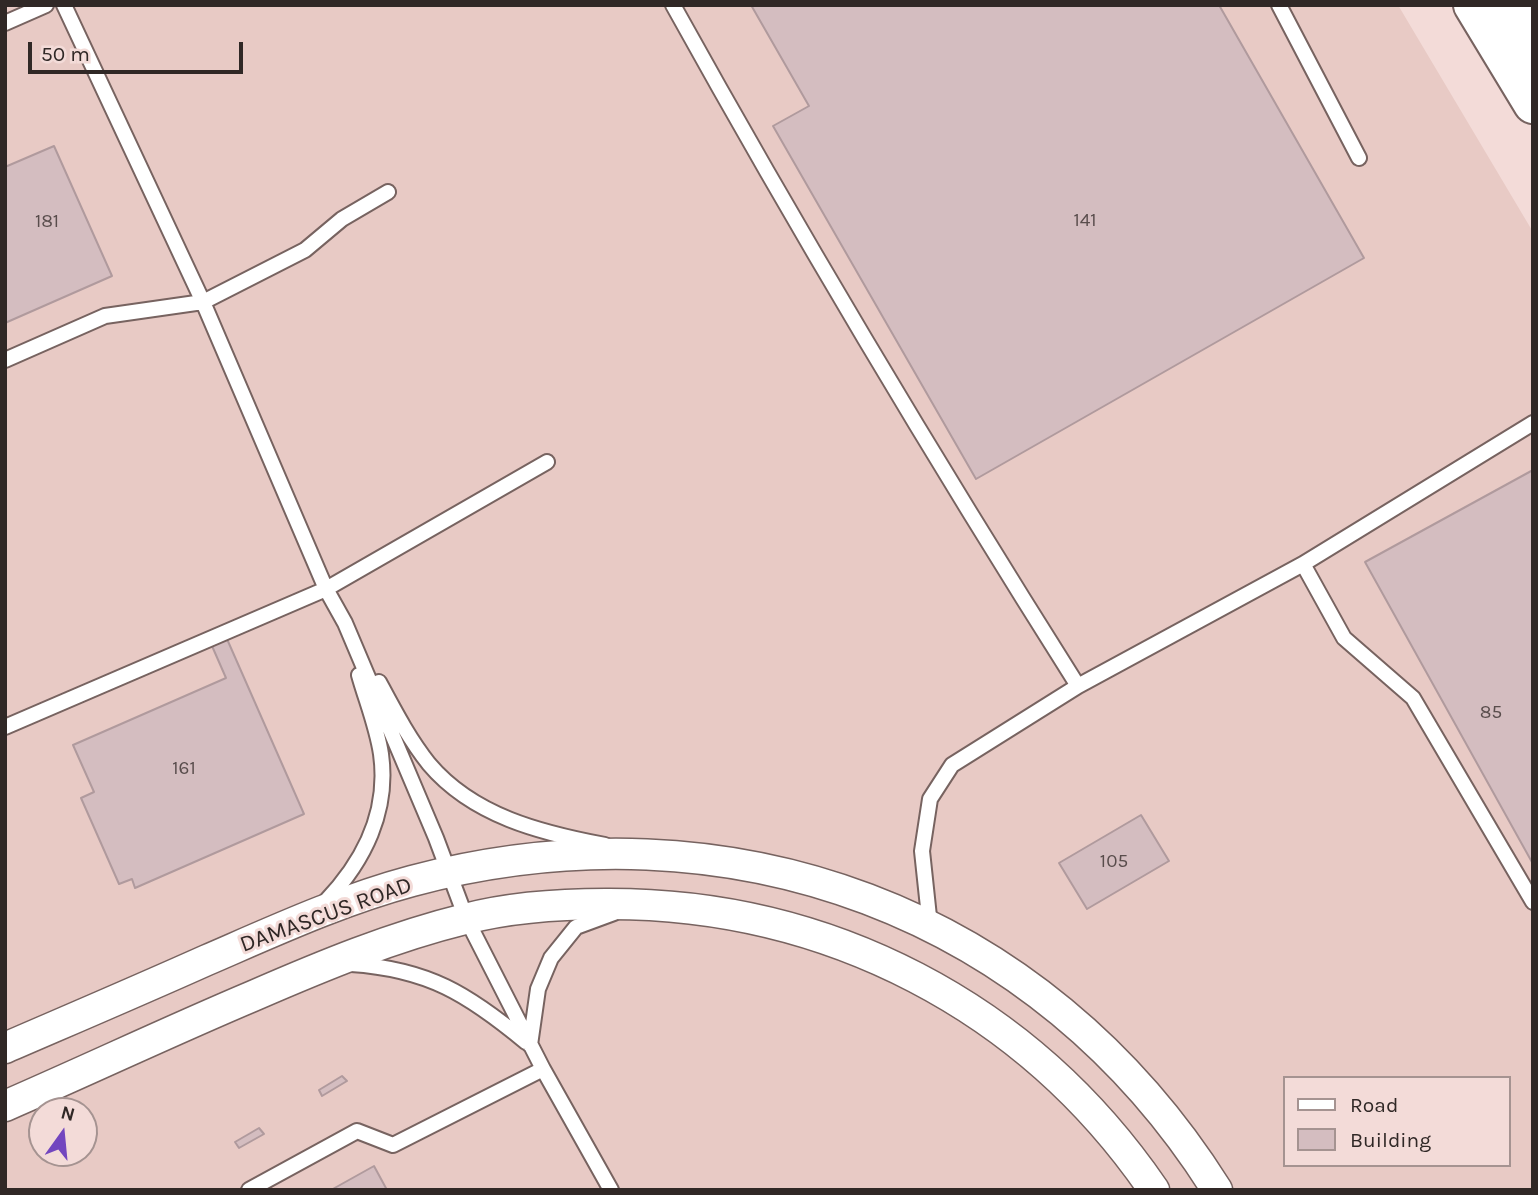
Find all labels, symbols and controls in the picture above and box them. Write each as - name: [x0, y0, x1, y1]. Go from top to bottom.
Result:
- scale bar: [32, 28, 247, 72]
- text: 50 m: [41, 42, 90, 66]
- house number: 141: [1073, 210, 1097, 232]
- house number: 181: [35, 211, 59, 233]
- house number: 85: [1480, 702, 1502, 724]
- house number: 161: [172, 758, 196, 780]
- house number: 105: [1100, 851, 1128, 873]
- street label: DAMASCUS ROAD: [236, 871, 416, 959]
- legend: [1282, 1076, 1510, 1167]
- text: Road: [1350, 1093, 1398, 1117]
- north arrow: [28, 1097, 98, 1167]
- text: N: [58, 1101, 77, 1126]
- text: Building: [1350, 1128, 1431, 1152]

